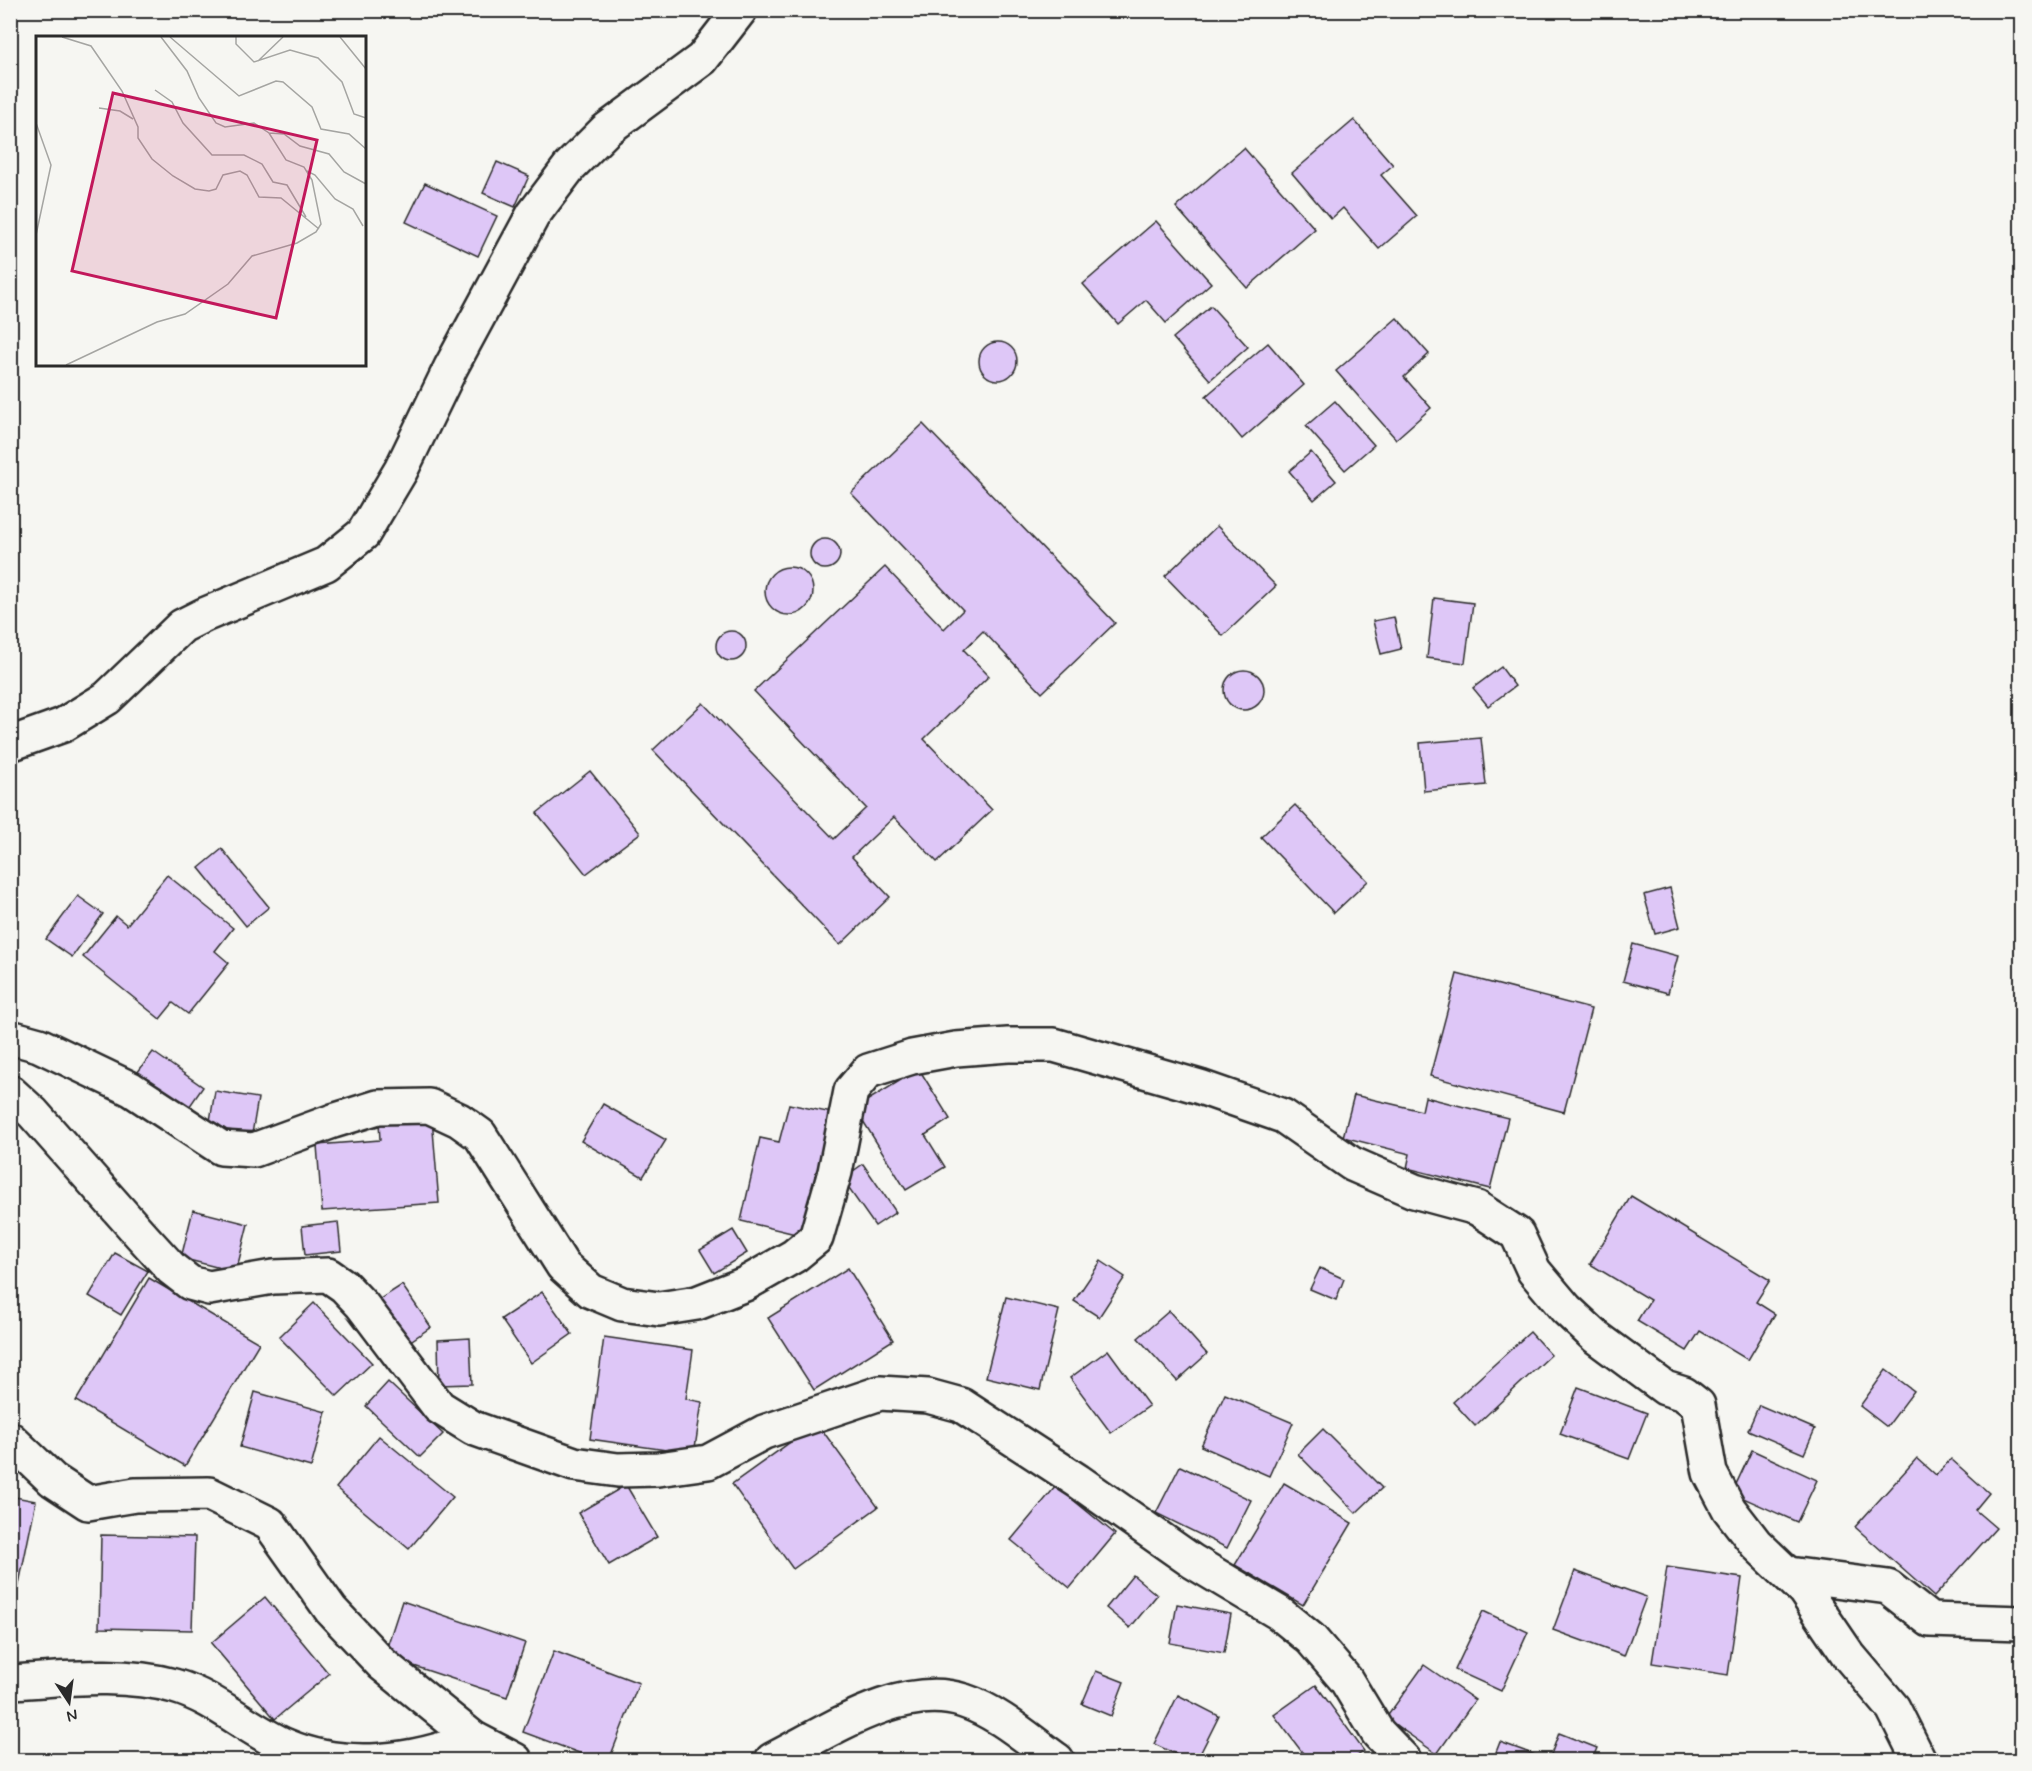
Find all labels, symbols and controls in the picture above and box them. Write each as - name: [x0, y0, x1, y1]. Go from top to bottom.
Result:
- inset map: [36, 36, 366, 366]
- north arrow: [39, 1672, 99, 1732]
- text: N: [64, 1704, 80, 1727]

